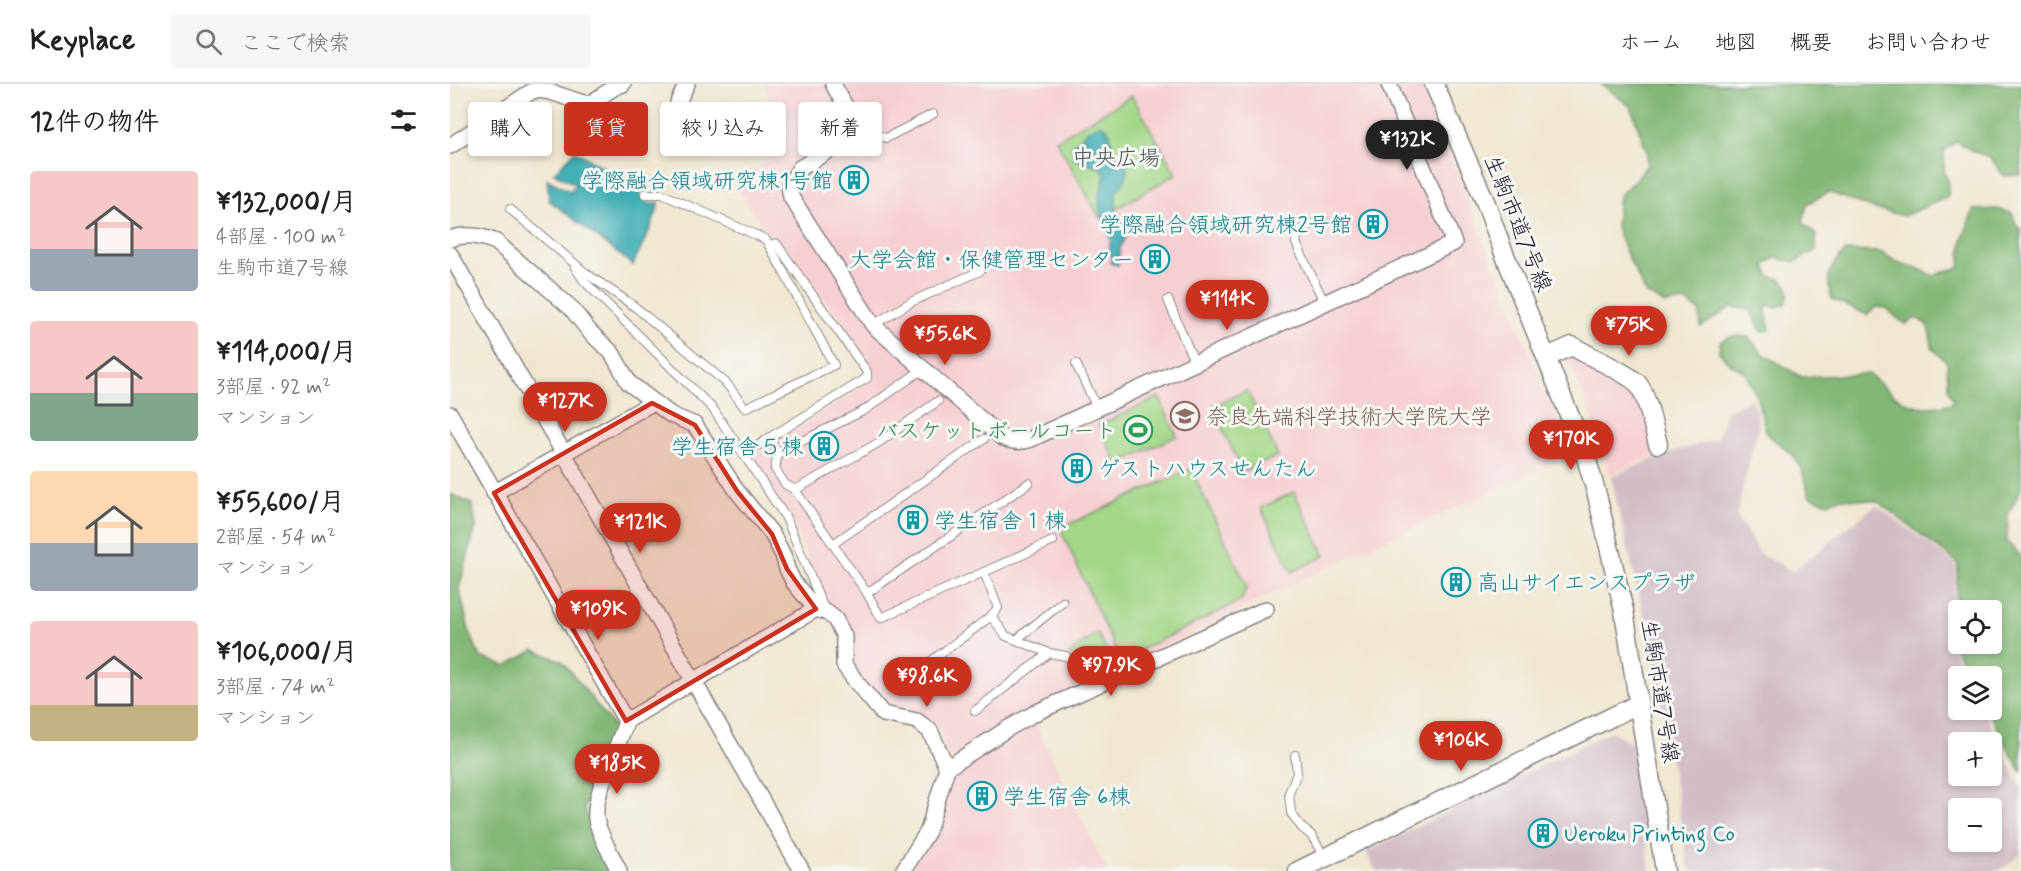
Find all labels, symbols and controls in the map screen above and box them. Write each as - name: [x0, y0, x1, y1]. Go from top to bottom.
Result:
- search box: [171, 14, 591, 68]
- text: Keyplace: [30, 23, 135, 60]
- icon: search: [192, 25, 225, 58]
- text: ホーム: [1620, 29, 1682, 57]
- text: 地図: [1715, 29, 1757, 57]
- text: 概要: [1790, 29, 1832, 57]
- text: お問い合わせ: [1865, 29, 1991, 57]
- text: ここで検索: [240, 30, 350, 58]
- chip: 購入: [468, 102, 552, 156]
- chip: 賃貸: [564, 102, 648, 156]
- chip: 絞り込み: [660, 102, 786, 156]
- chip: 新着: [798, 102, 882, 156]
- icon: filters: [387, 104, 420, 137]
- text: 12件の物件: [30, 106, 159, 140]
- pin: ¥132K: [1365, 120, 1449, 171]
- text: ¥132K: [1380, 126, 1434, 153]
- park label: 中央広場: [1072, 145, 1160, 173]
- street label: 生駒市道7号線: [1477, 151, 1557, 296]
- building icon: 学際融合領域研究棟1号館: [838, 164, 870, 196]
- place label: 学際融合領域研究棟1号館: [581, 168, 833, 196]
- text: ¥132,000/月: [216, 186, 357, 220]
- icon: home: [78, 195, 150, 267]
- building icon: 学際融合領域研究棟2号館: [1357, 208, 1389, 240]
- place label: 学際融合領域研究棟2号館: [1099, 212, 1352, 240]
- text: 4部屋 · 100 m²: [216, 224, 346, 251]
- building icon: 大学会館・保健管理センター: [1139, 243, 1171, 275]
- place label: 大学会館・保健管理センター: [849, 247, 1134, 275]
- text: 生駒市道7号線: [216, 255, 348, 282]
- pin: ¥114K: [1185, 280, 1269, 331]
- text: ¥114K: [1200, 286, 1254, 313]
- pin: ¥75K: [1593, 306, 1665, 357]
- text: ¥75K: [1605, 312, 1653, 339]
- pin: ¥55.6K: [896, 315, 994, 366]
- text: ¥55.6K: [914, 321, 976, 348]
- text: ¥114,000/月: [216, 336, 357, 370]
- icon: home: [78, 345, 150, 417]
- text: 3部屋 · 92 m²: [216, 374, 331, 401]
- pin: ¥127K: [523, 382, 607, 433]
- text: ¥127K: [537, 388, 593, 415]
- school or university icon: 奈良先端科学技術大学院大学: [1169, 400, 1201, 432]
- place label: 奈良先端科学技術大学院大学: [1206, 404, 1492, 432]
- text: マンション: [216, 405, 315, 432]
- sports icon: バスケットボールコート: [1122, 414, 1154, 446]
- place label: バスケットボールコート: [876, 418, 1117, 446]
- pin: ¥170K: [1529, 420, 1613, 471]
- text: ¥170K: [1543, 426, 1599, 453]
- building icon: 学生宿舎５棟: [808, 430, 840, 462]
- place label: 学生宿舎５棟: [671, 434, 803, 462]
- building icon: ゲストハウスせんたん: [1061, 452, 1093, 484]
- place label: ゲストハウスせんたん: [1098, 456, 1317, 484]
- text: ¥55,600/月: [216, 486, 345, 520]
- icon: home: [78, 495, 150, 567]
- pin: ¥121K: [598, 503, 682, 554]
- building icon: 学生宿舎１棟: [897, 504, 929, 536]
- place label: 学生宿舎１棟: [934, 508, 1066, 536]
- text: ¥121K: [614, 509, 666, 536]
- text: 2部屋 · 54 m²: [216, 524, 336, 551]
- text: マンション: [216, 555, 315, 582]
- building icon: 高山サイエンスプラザ: [1440, 566, 1472, 598]
- place label: 高山サイエンスプラザ: [1477, 570, 1696, 598]
- pin: ¥109K: [556, 590, 640, 641]
- text: ¥109K: [570, 596, 626, 623]
- map controls: [1948, 600, 2002, 852]
- button: locate: [1948, 600, 2002, 654]
- street label: 生駒市道7号線: [1634, 617, 1684, 765]
- text: ¥106,000/月: [216, 636, 358, 670]
- icon: home: [78, 645, 150, 717]
- pin: ¥97.9K: [1062, 646, 1160, 697]
- text: ¥97.9K: [1081, 652, 1141, 679]
- pin: ¥98.6K: [878, 657, 976, 708]
- text: ¥98.6K: [897, 663, 957, 690]
- button: layers: [1948, 666, 2002, 720]
- text: 3部屋 · 74 m²: [216, 674, 335, 701]
- text: マンション: [216, 705, 315, 732]
- pin: ¥106K: [1419, 721, 1503, 772]
- text: ¥106K: [1433, 727, 1489, 754]
- button: +: [1948, 732, 2002, 786]
- pin: ¥185K: [575, 744, 659, 795]
- text: ¥185K: [589, 750, 645, 777]
- building icon: 学生宿舎 6棟: [966, 780, 998, 812]
- place label: 学生宿舎 6棟: [1003, 784, 1130, 812]
- button: −: [1948, 798, 2002, 852]
- building icon: Ueroku Printing Co: [1527, 817, 1559, 849]
- place label: Ueroku Printing Co: [1564, 821, 1735, 852]

